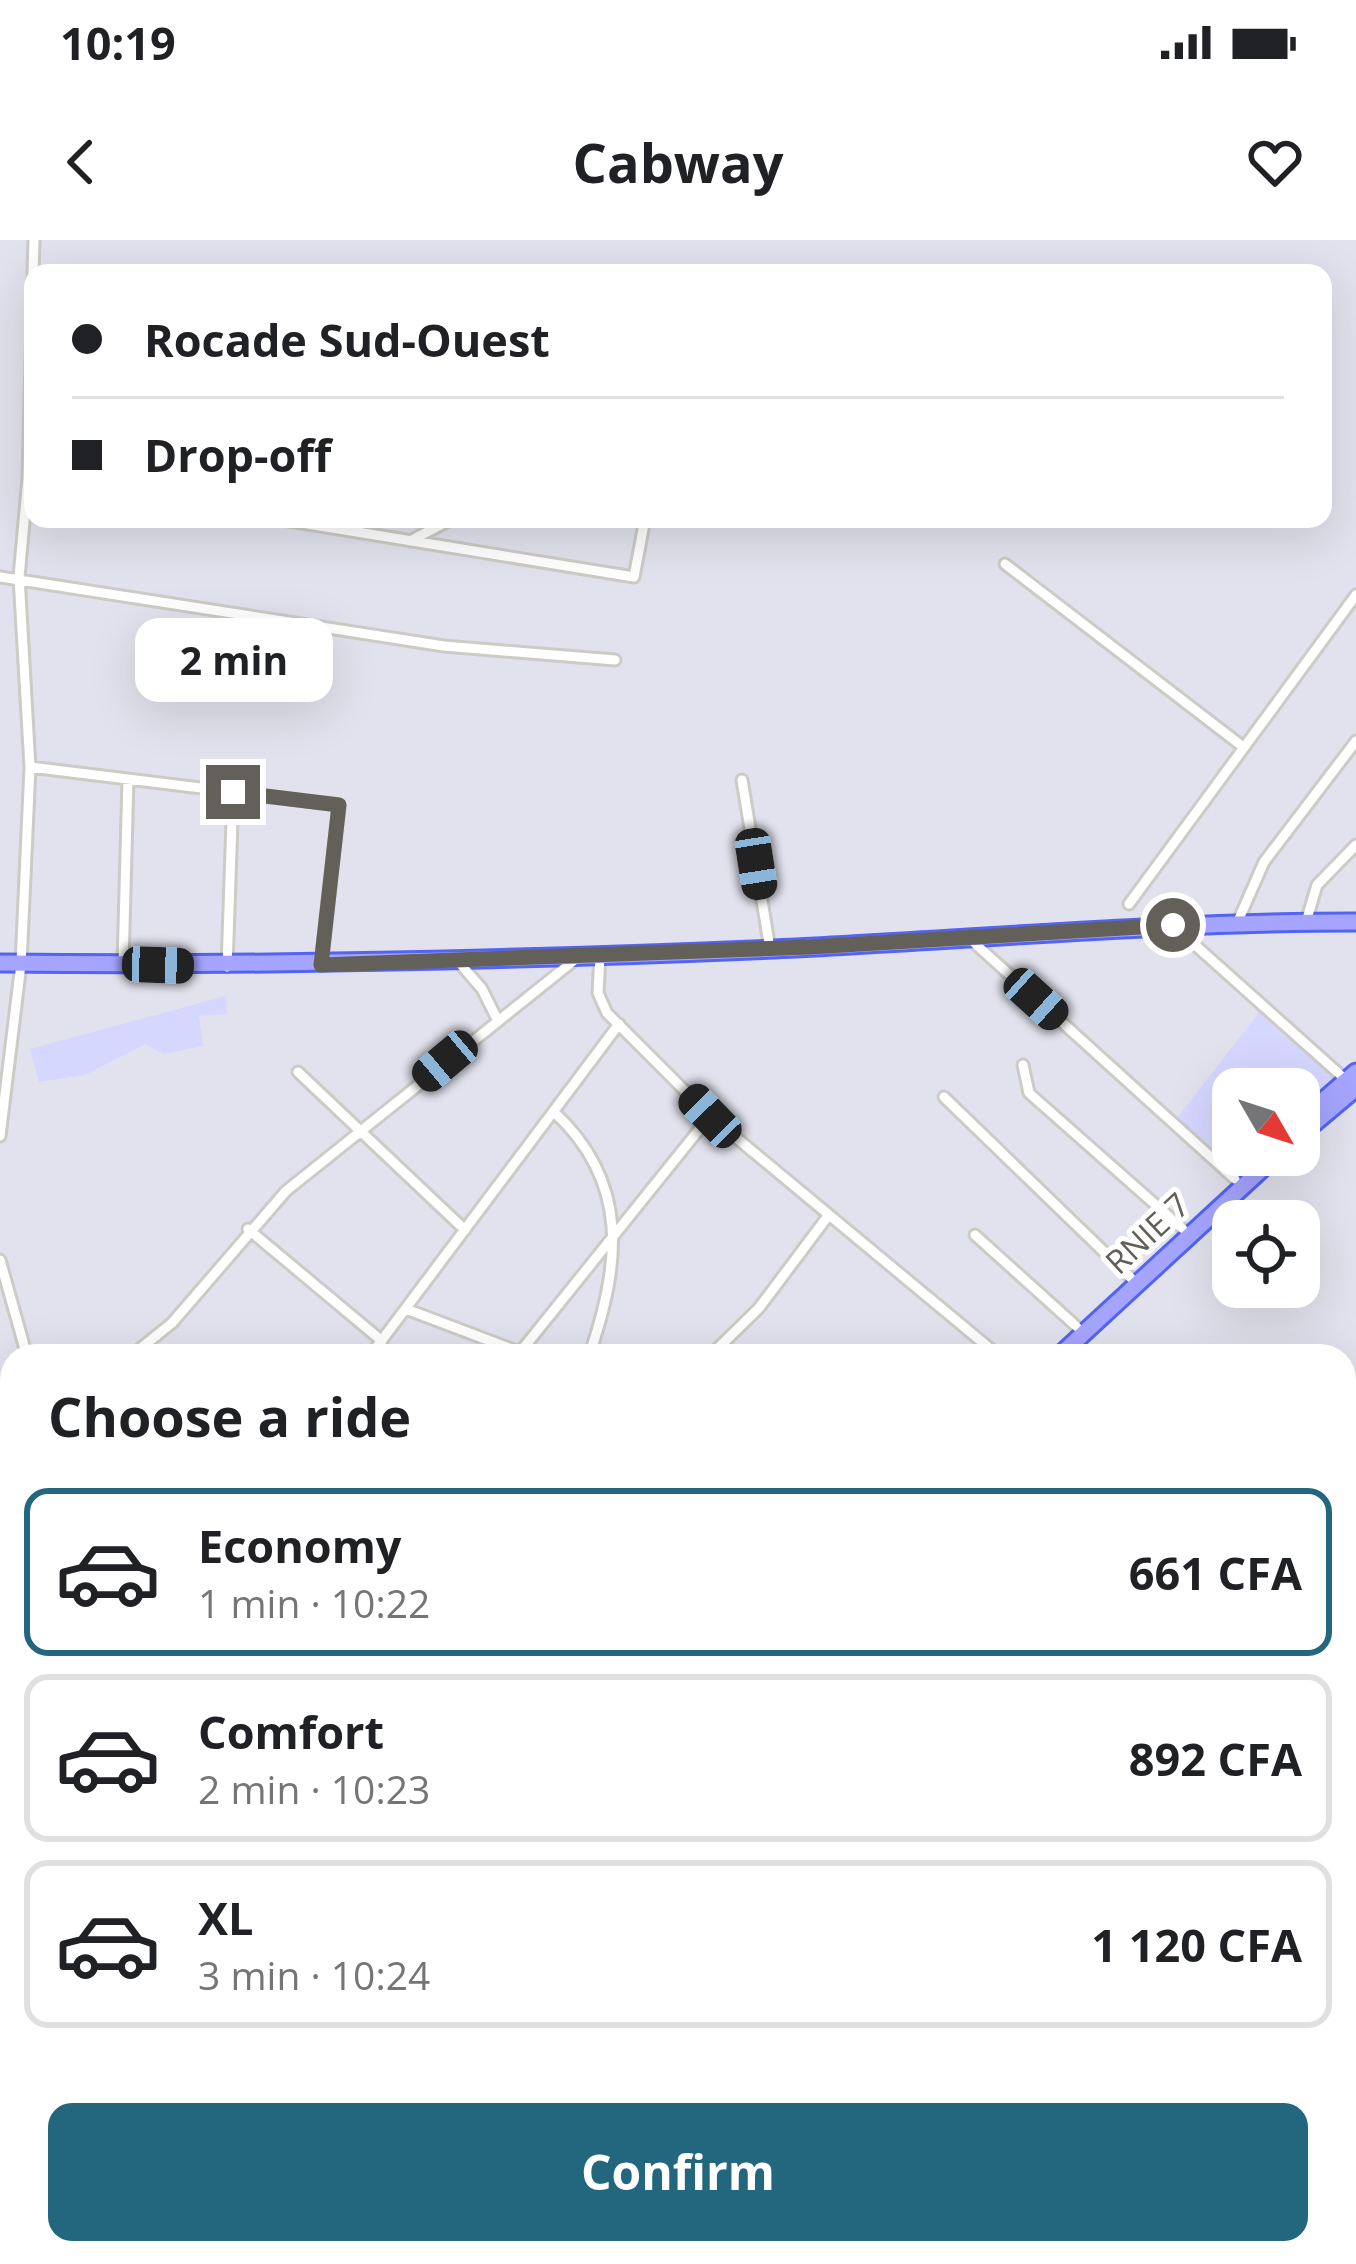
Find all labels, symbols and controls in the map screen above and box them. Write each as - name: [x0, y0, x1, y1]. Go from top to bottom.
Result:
- text: 10:19: [60, 12, 176, 73]
- text: Cabway: [573, 125, 783, 199]
- icon: back: [48, 129, 114, 195]
- icon: heart: [1242, 129, 1308, 195]
- text: Rocade Sud-Ouest: [144, 309, 550, 370]
- text: Drop-off: [144, 424, 331, 485]
- callout: 2 min: [134, 618, 332, 702]
- text: 2 min: [180, 633, 288, 686]
- route end: [206, 765, 260, 819]
- car: [733, 826, 779, 902]
- route start: [1146, 898, 1200, 952]
- car: [121, 946, 195, 984]
- car: [997, 962, 1075, 1036]
- car: [406, 1024, 484, 1098]
- north arrow: [1212, 1068, 1320, 1176]
- map controls: [1212, 1068, 1320, 1308]
- car: [672, 1078, 748, 1154]
- street label: RNIE 7: [1095, 1182, 1199, 1284]
- button: locate: [1212, 1200, 1320, 1308]
- text: Choose a ride: [48, 1379, 411, 1453]
- text: Economy: [198, 1515, 401, 1576]
- icon: car: [54, 1518, 162, 1626]
- text: 661 CFA: [1129, 1542, 1302, 1603]
- text: 1 min · 10:22: [198, 1576, 430, 1629]
- text: Comfort: [198, 1701, 384, 1762]
- icon: car: [54, 1704, 162, 1812]
- text: 892 CFA: [1129, 1728, 1302, 1789]
- text: 2 min · 10:23: [198, 1762, 430, 1815]
- text: XL: [198, 1887, 253, 1948]
- icon: car: [54, 1890, 162, 1998]
- text: 1 120 CFA: [1091, 1914, 1302, 1975]
- text: 3 min · 10:24: [198, 1948, 430, 2001]
- button: Confirm: [48, 2103, 1308, 2241]

